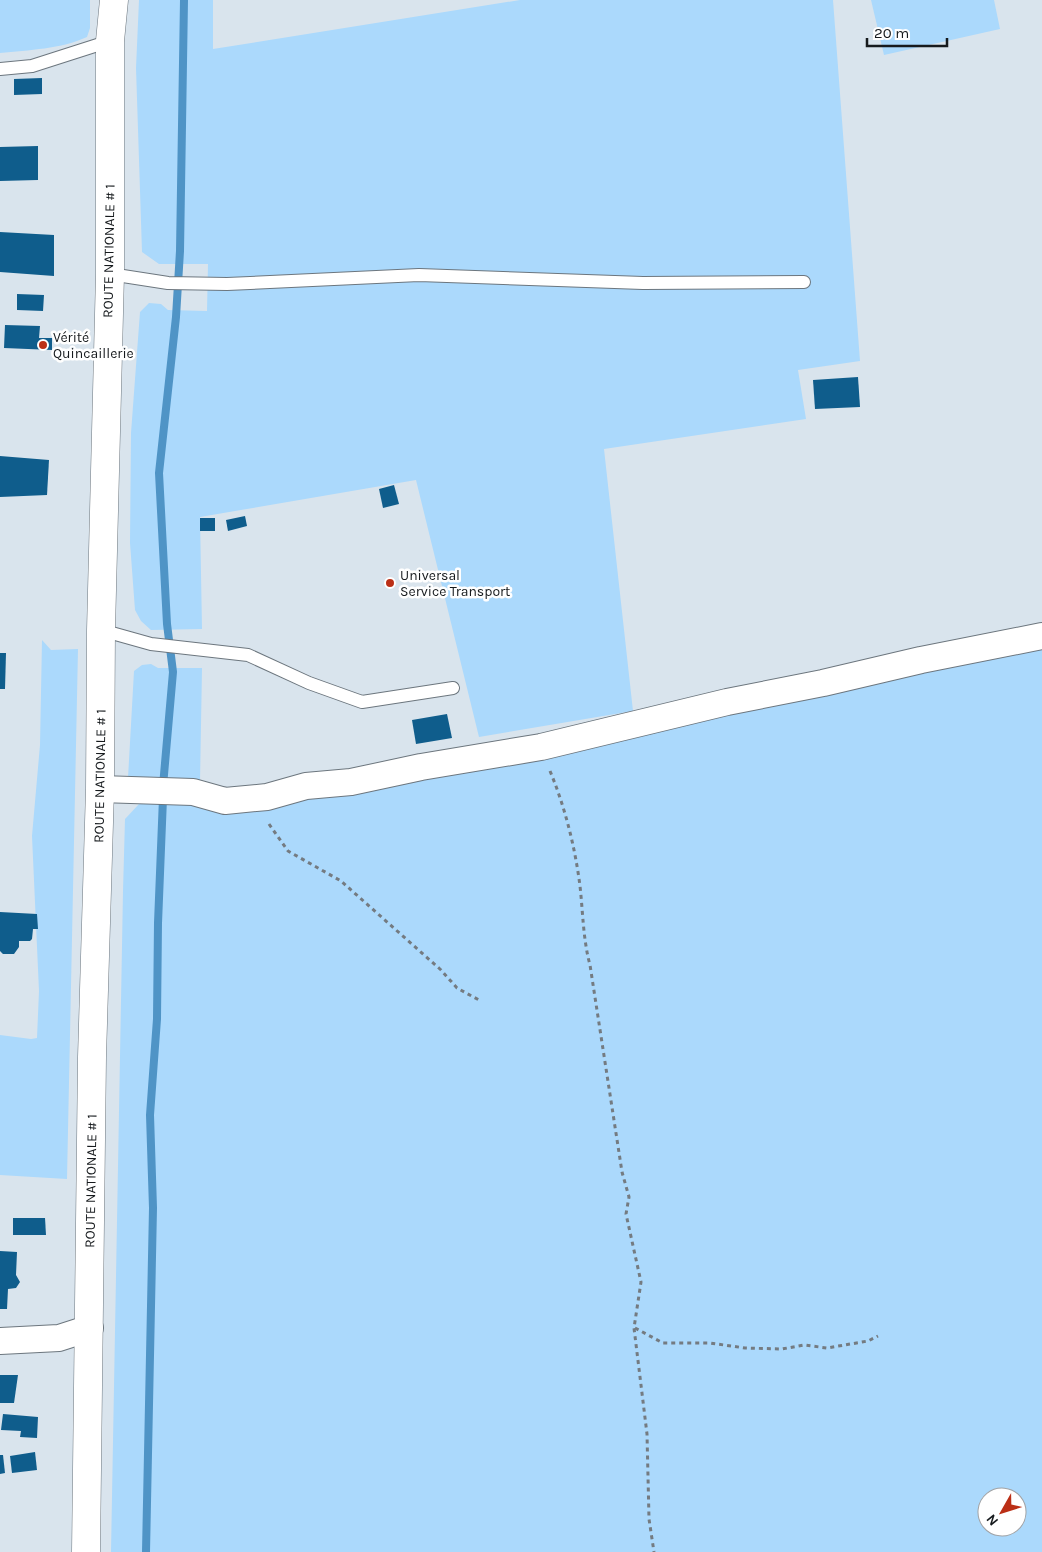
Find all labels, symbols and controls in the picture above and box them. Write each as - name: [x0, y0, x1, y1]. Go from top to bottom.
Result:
- scale bar: [867, 15, 947, 47]
- text: 20 m: [874, 24, 909, 42]
- street label: ROUTE NATIONALE # 1: [99, 184, 119, 318]
- place label: Vérité Quincaillerie: [53, 329, 134, 362]
- marker: Vérité Quincaillerie: [37, 339, 49, 351]
- place label: Universal Service Transport: [400, 567, 510, 600]
- marker: Universal Service Transport: [384, 577, 396, 589]
- street label: ROUTE NATIONALE # 1: [90, 709, 110, 843]
- street label: ROUTE NATIONALE # 1: [81, 1114, 101, 1248]
- north arrow: [977, 1487, 1027, 1537]
- text: N: [983, 1511, 1002, 1529]

